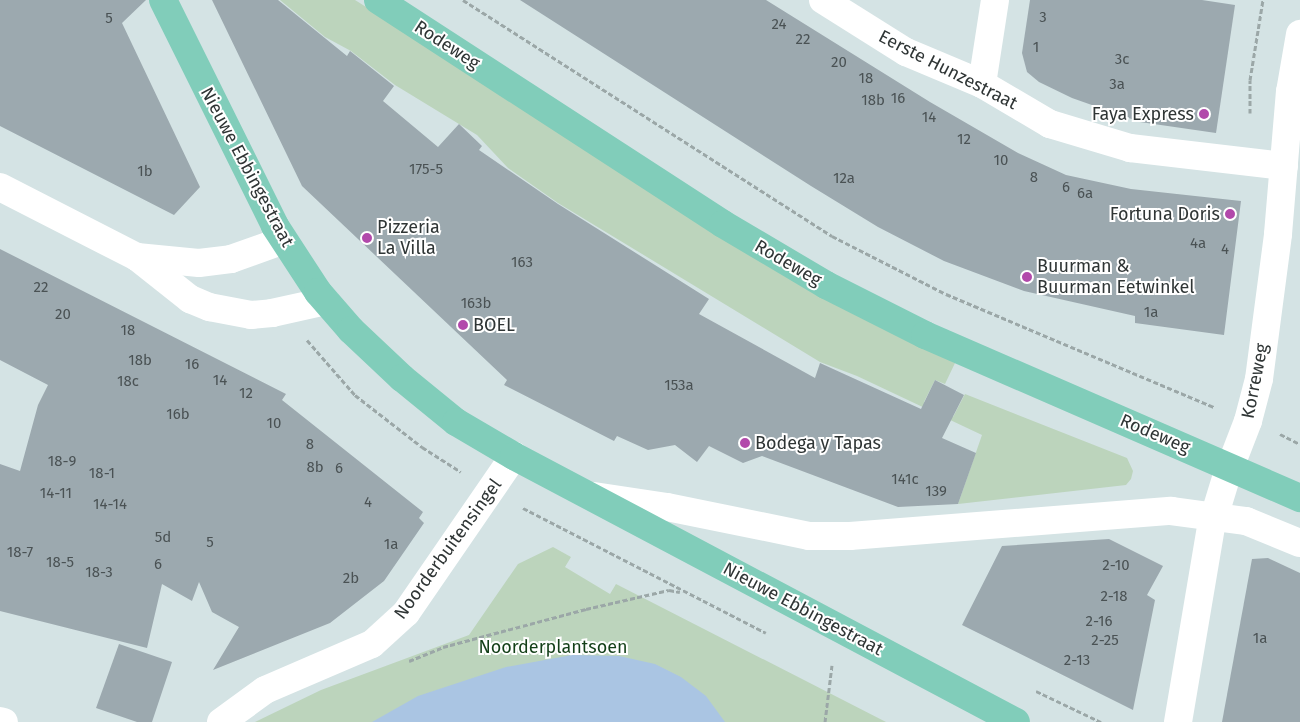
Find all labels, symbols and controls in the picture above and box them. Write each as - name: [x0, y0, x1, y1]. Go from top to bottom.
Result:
- house number: 3: [1039, 9, 1047, 27]
- house number: 5: [105, 10, 113, 28]
- street label: Rodeweg: [410, 16, 484, 74]
- house number: 24: [772, 16, 786, 34]
- street label: Eerste Hunzestraat: [875, 26, 1021, 114]
- house number: 22: [796, 31, 810, 49]
- house number: 1: [1033, 39, 1039, 57]
- house number: 3c: [1115, 51, 1129, 69]
- house number: 20: [831, 54, 847, 72]
- house number: 18: [859, 70, 873, 88]
- house number: 3a: [1109, 76, 1125, 94]
- street label: Nieuwe Ebbingestraat: [196, 83, 298, 251]
- house number: 16: [891, 90, 905, 108]
- house number: 18b: [861, 92, 885, 110]
- place label: Faya Express: [1092, 103, 1194, 125]
- marker: Faya Express: [1198, 108, 1210, 120]
- house number: 14: [922, 109, 936, 127]
- house number: 12: [957, 131, 971, 149]
- house number: 10: [994, 152, 1008, 170]
- house number: 175-5: [409, 161, 443, 179]
- house number: 1b: [137, 163, 153, 181]
- house number: 8: [1030, 169, 1038, 187]
- house number: 12a: [833, 170, 855, 188]
- house number: 6: [1062, 179, 1070, 197]
- house number: 6a: [1077, 185, 1093, 203]
- place label: Fortuna Doris: [1110, 203, 1220, 225]
- marker: Fortuna Doris: [1224, 208, 1236, 220]
- place label: Pizzeria La Villa: [377, 217, 440, 260]
- marker: Pizzeria La Villa: [361, 232, 373, 244]
- street label: Rodeweg: [751, 235, 825, 291]
- house number: 4a: [1190, 235, 1206, 253]
- house number: 4: [1221, 241, 1229, 259]
- house number: 163: [511, 254, 533, 272]
- place label: Buurman & Buurman Eetwinkel: [1037, 256, 1195, 298]
- marker: Buurman & Buurman Eetwinkel: [1021, 271, 1033, 283]
- house number: 22: [34, 279, 48, 297]
- house number: 163b: [461, 295, 491, 313]
- house number: 1a: [1144, 304, 1158, 322]
- house number: 20: [55, 306, 71, 324]
- place label: BOEL: [473, 314, 515, 336]
- marker: BOEL: [457, 319, 469, 331]
- house number: 18: [121, 322, 135, 340]
- street label: Korreweg: [1237, 342, 1273, 420]
- house number: 18b: [128, 352, 152, 370]
- house number: 16: [185, 356, 199, 374]
- house number: 14: [213, 372, 227, 390]
- house number: 18c: [117, 373, 139, 391]
- house number: 153a: [664, 377, 694, 395]
- house number: 12: [239, 385, 253, 403]
- house number: 16b: [166, 406, 190, 424]
- street label: Rodeweg: [1117, 410, 1193, 458]
- house number: 10: [267, 415, 281, 433]
- place label: Bodega y Tapas: [755, 432, 881, 454]
- house number: 8: [306, 436, 314, 454]
- marker: Bodega y Tapas: [739, 437, 751, 449]
- house number: 18-9: [48, 453, 76, 471]
- house number: 8b: [306, 459, 324, 477]
- house number: 6: [335, 460, 343, 478]
- house number: 18-1: [89, 465, 115, 483]
- house number: 141c: [891, 471, 919, 489]
- street label: Noorderbuitensingel: [390, 475, 506, 623]
- house number: 139: [925, 483, 947, 501]
- house number: 14-11: [40, 485, 72, 503]
- house number: 4: [364, 494, 372, 512]
- house number: 14-14: [93, 496, 127, 514]
- house number: 5d: [155, 529, 171, 547]
- house number: 5: [206, 534, 214, 552]
- house number: 1a: [384, 536, 398, 554]
- house number: 18-7: [7, 544, 33, 562]
- house number: 18-5: [46, 554, 74, 572]
- house number: 6: [154, 556, 162, 574]
- house number: 2-10: [1102, 557, 1130, 575]
- street label: Nieuwe Ebbingestraat: [719, 558, 887, 660]
- house number: 18-3: [85, 564, 113, 582]
- house number: 2b: [343, 570, 359, 588]
- house number: 2-18: [1100, 588, 1128, 606]
- house number: 2-16: [1086, 613, 1112, 631]
- house number: 1a: [1253, 630, 1267, 648]
- house number: 2-25: [1091, 632, 1119, 650]
- park label: Noorderplantsoen: [478, 636, 628, 658]
- house number: 2-13: [1064, 652, 1090, 670]

